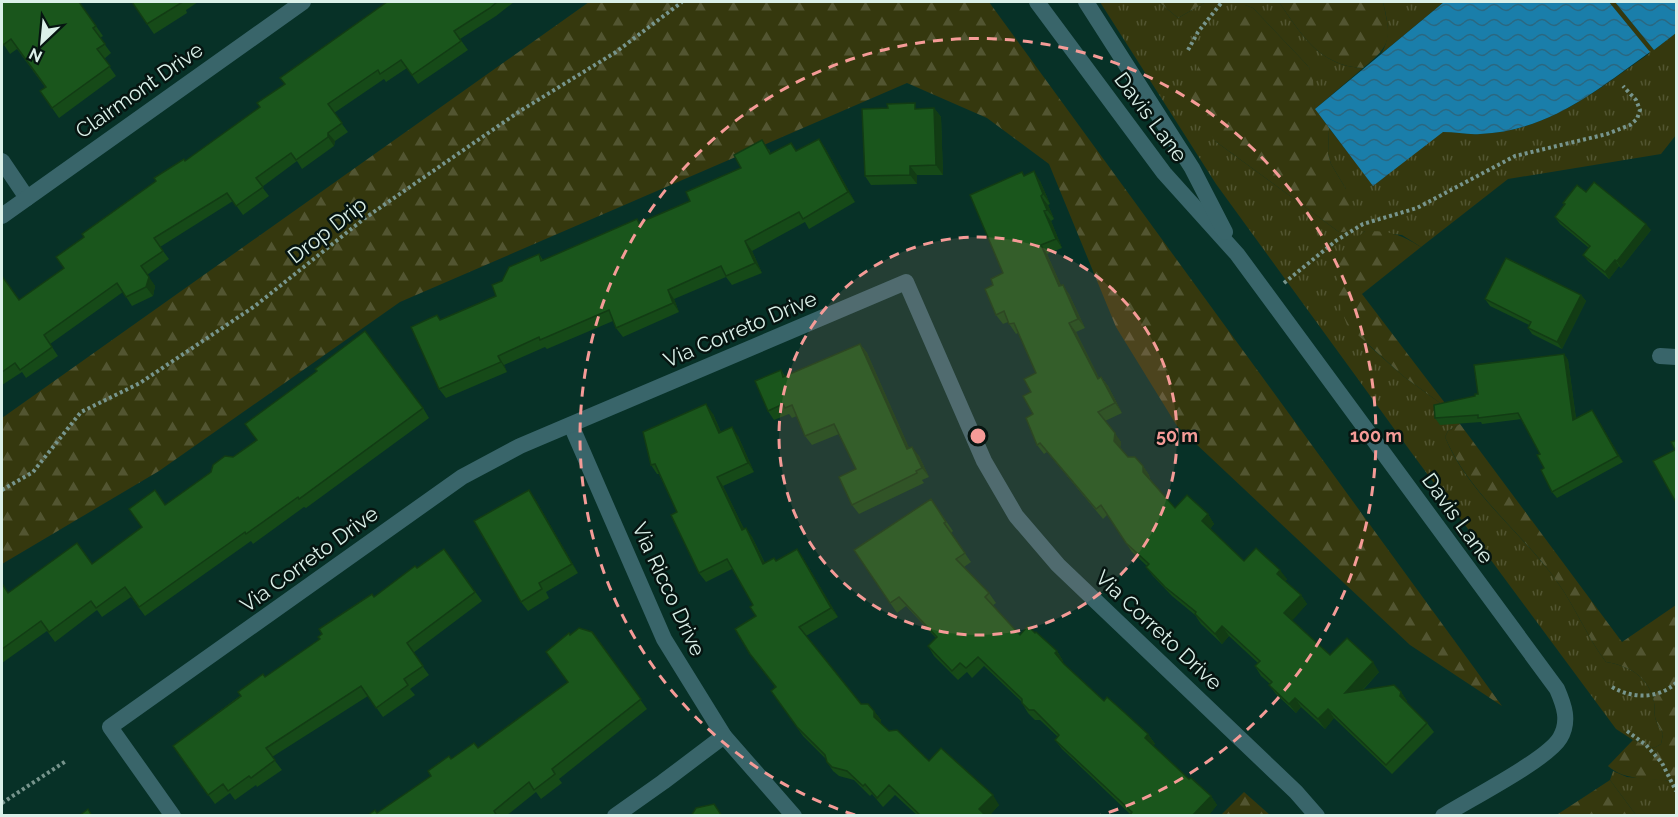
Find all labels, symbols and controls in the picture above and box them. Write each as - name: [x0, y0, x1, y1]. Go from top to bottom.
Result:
- north arrow: [12, 12, 72, 72]
- street label: Clairmont Drive: [70, 37, 208, 143]
- text: N: [26, 44, 45, 66]
- street label: Davis Lane: [1109, 67, 1193, 167]
- street label: Drop Drip: [283, 192, 371, 268]
- street label: Via Correto Drive: [660, 285, 820, 373]
- text: 50 m: [1156, 425, 1198, 446]
- text: 100 m: [1350, 425, 1402, 446]
- centre of rings: [968, 426, 988, 446]
- street label: Davis Lane: [1417, 468, 1499, 568]
- street label: Via Correto Drive: [235, 501, 383, 617]
- street label: Via Ricco Drive: [627, 518, 711, 660]
- street label: Via Correto Drive: [1091, 565, 1227, 695]

